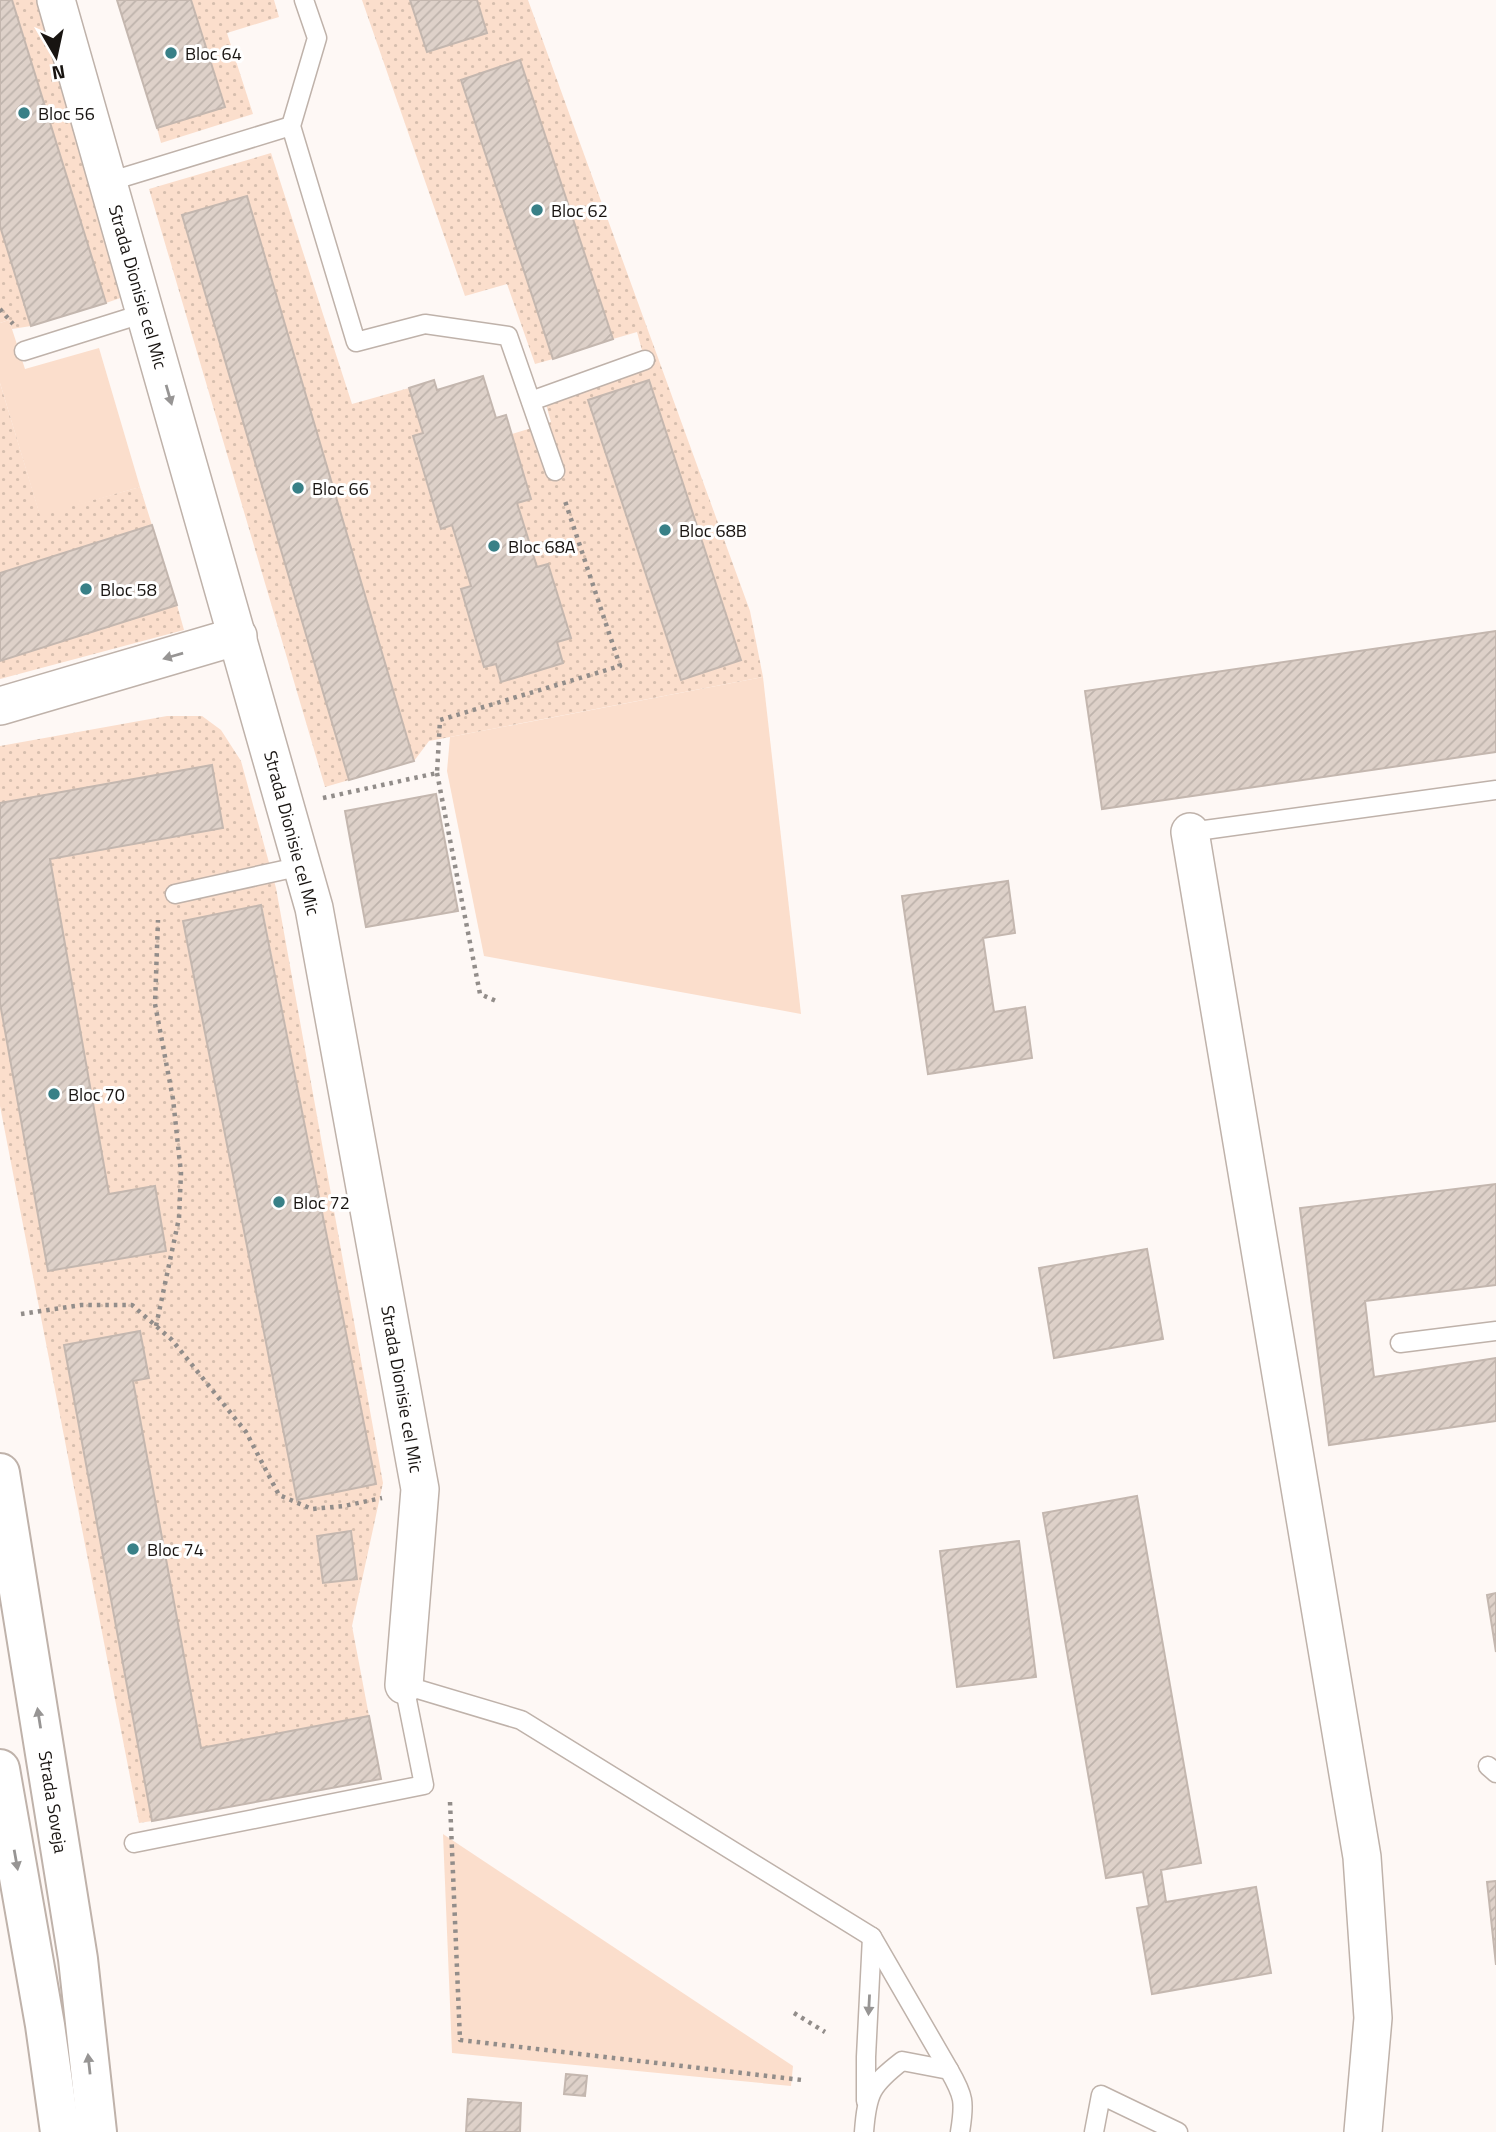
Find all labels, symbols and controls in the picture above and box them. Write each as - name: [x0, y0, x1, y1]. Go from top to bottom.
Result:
- north arrow: [21, 21, 91, 91]
- place label: Bloc 64: [185, 40, 242, 67]
- marker: Bloc 64: [163, 45, 179, 61]
- text: N: [50, 58, 68, 89]
- place label: Bloc 56: [38, 100, 95, 127]
- marker: Bloc 56: [16, 105, 32, 121]
- place label: Bloc 62: [551, 197, 608, 224]
- street label: Strada Dionisie cel Mic: [102, 202, 174, 372]
- marker: Bloc 62: [529, 202, 545, 218]
- one-way arrow: [164, 385, 175, 407]
- place label: Bloc 66: [312, 475, 369, 502]
- marker: Bloc 66: [290, 480, 306, 496]
- place label: Bloc 68B: [679, 517, 747, 544]
- marker: Bloc 68B: [657, 522, 673, 538]
- place label: Bloc 68A: [508, 533, 576, 560]
- marker: Bloc 68A: [486, 538, 502, 554]
- place label: Bloc 58: [100, 576, 157, 603]
- marker: Bloc 58: [78, 581, 94, 597]
- one-way arrow: [162, 651, 183, 661]
- street label: Strada Dionisie cel Mic: [257, 748, 327, 919]
- place label: Bloc 70: [68, 1081, 125, 1108]
- marker: Bloc 70: [46, 1086, 62, 1102]
- place label: Bloc 72: [293, 1189, 350, 1216]
- marker: Bloc 72: [271, 1194, 287, 1210]
- street label: Strada Dionisie cel Mic: [374, 1303, 430, 1475]
- place label: Bloc 74: [147, 1536, 204, 1563]
- marker: Bloc 74: [125, 1541, 141, 1557]
- one-way arrow: [33, 1707, 44, 1729]
- street label: Strada Soveja: [32, 1749, 74, 1855]
- one-way arrow: [11, 1849, 22, 1871]
- one-way arrow: [863, 1995, 874, 2017]
- one-way arrow: [84, 2053, 95, 2075]

